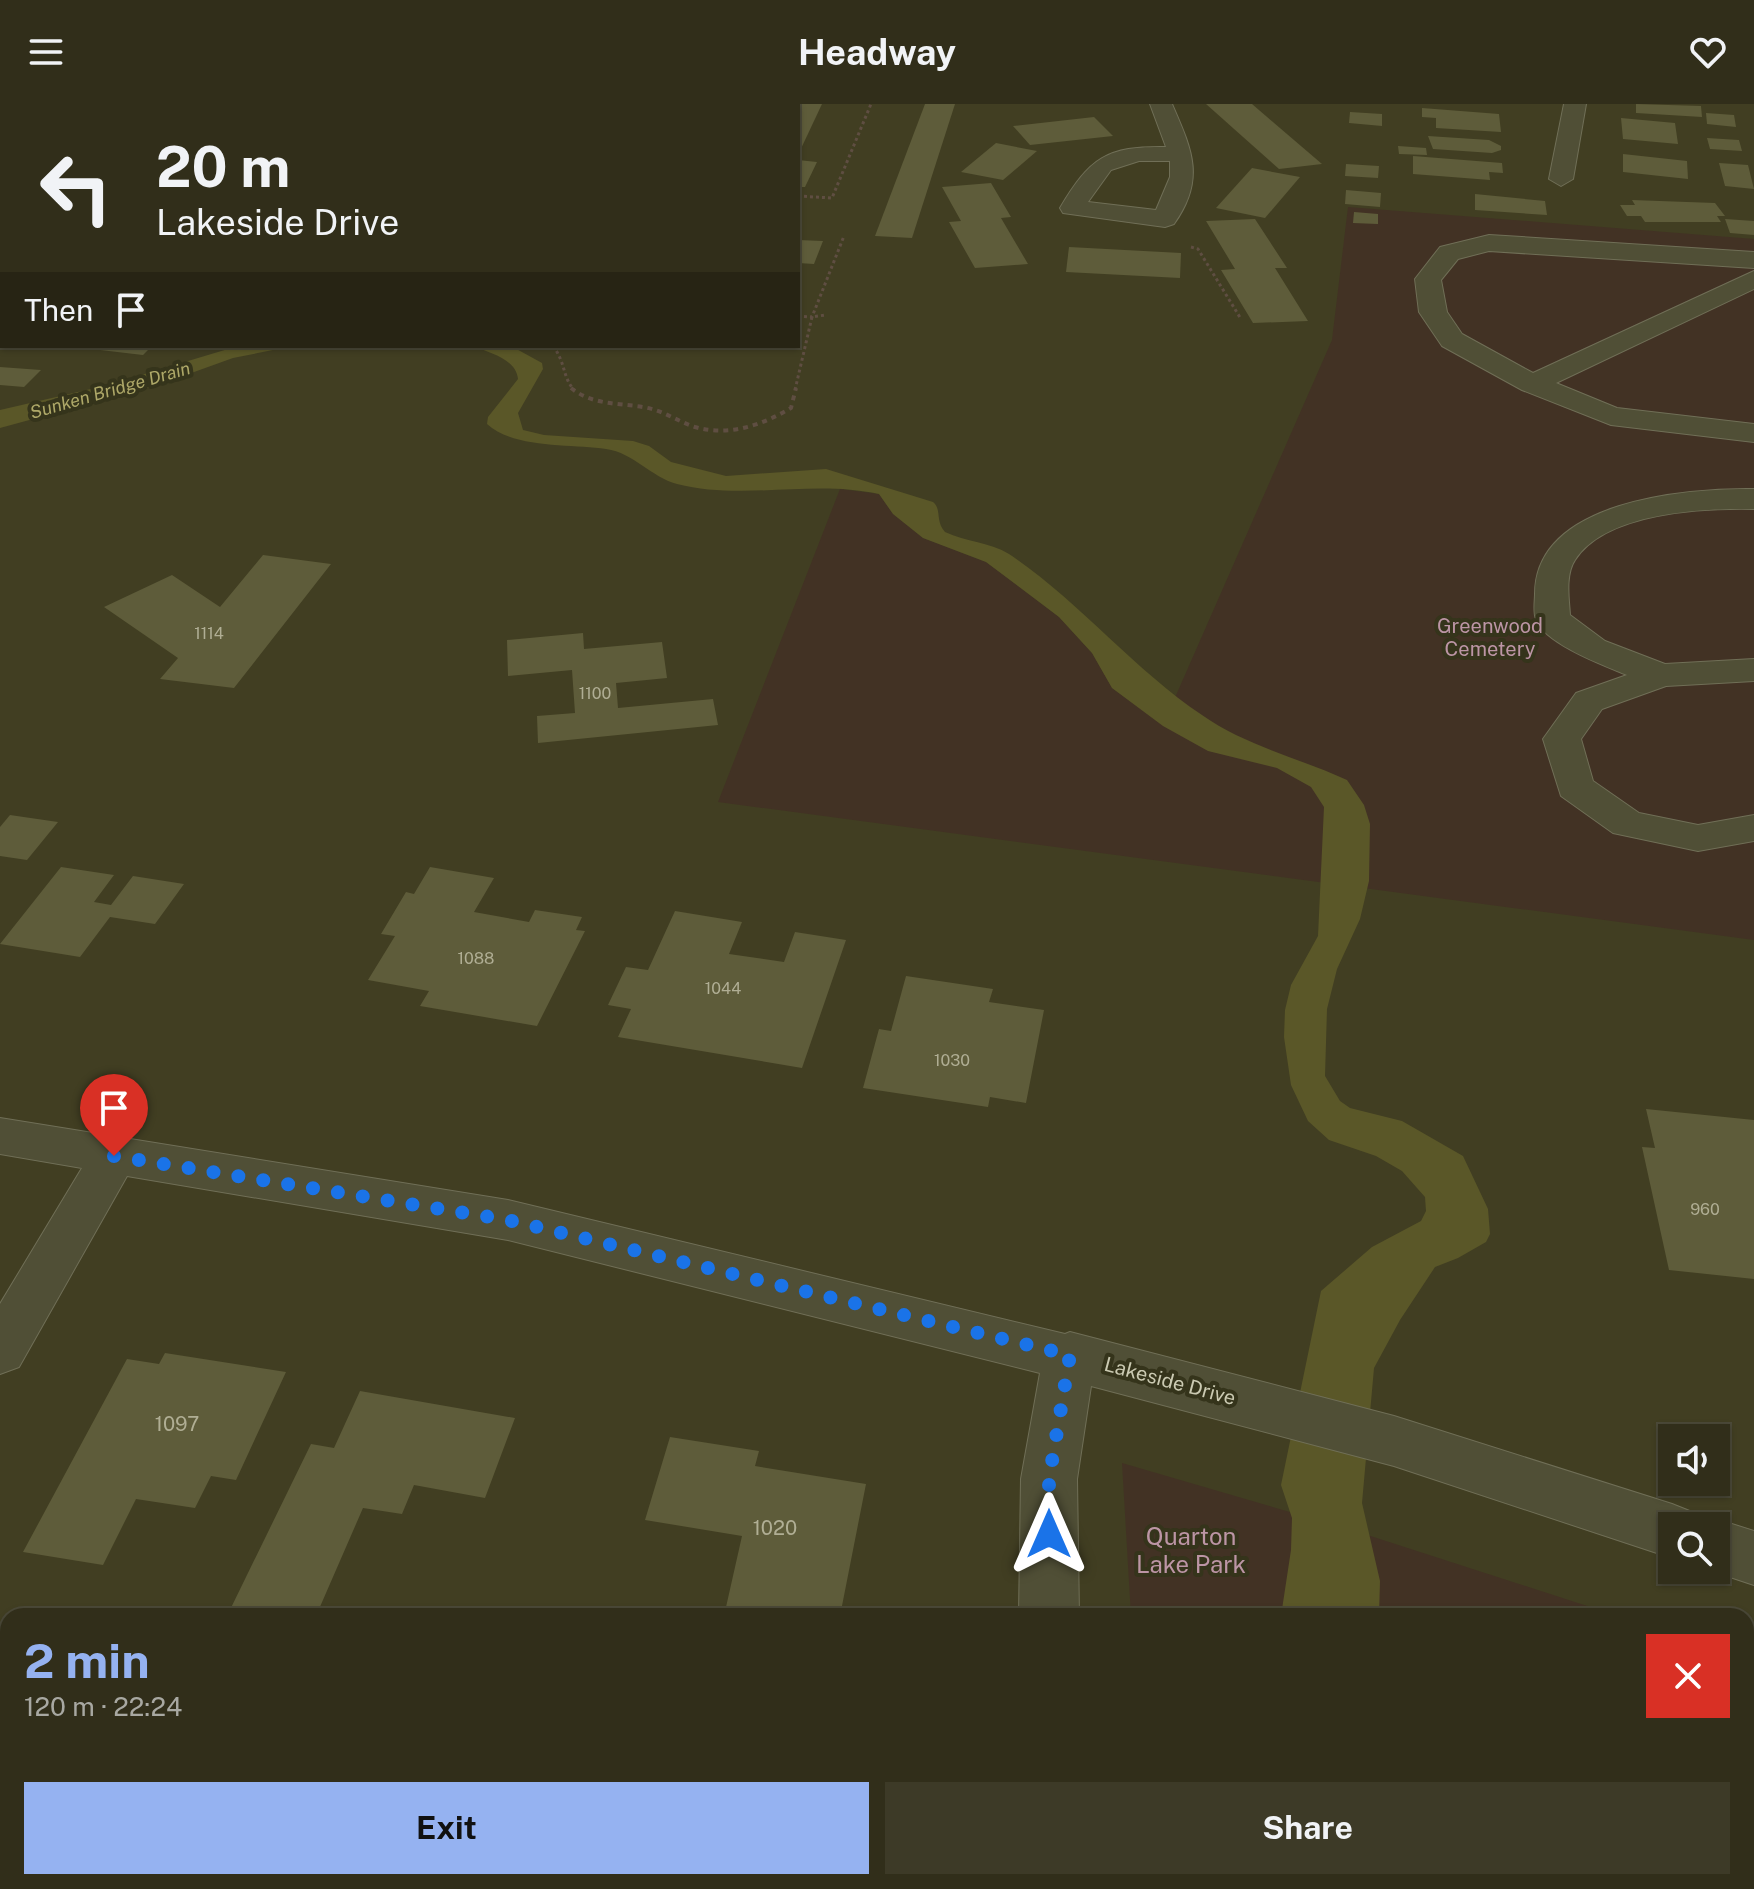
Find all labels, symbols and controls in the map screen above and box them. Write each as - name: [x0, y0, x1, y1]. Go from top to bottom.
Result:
- icon: menu: [24, 30, 68, 74]
- icon: heart: [1686, 30, 1730, 74]
- text: Headway: [798, 31, 956, 73]
- text: 20 m: [156, 134, 290, 200]
- icon: left: [24, 136, 128, 240]
- text: Lakeside Drive: [156, 201, 399, 243]
- icon: arrive: [109, 288, 153, 332]
- text: Then: [24, 292, 93, 328]
- water label: Sunken Bridge Drain: [27, 357, 193, 423]
- park label: Greenwood Cemetery: [1437, 614, 1543, 661]
- house number: 1114: [194, 624, 224, 643]
- house number: 1100: [579, 684, 611, 703]
- house number: 1088: [458, 949, 494, 968]
- house number: 1044: [705, 979, 741, 998]
- house number: 1030: [934, 1051, 970, 1070]
- pin: [80, 1074, 148, 1156]
- icon: arrive: [92, 1086, 136, 1130]
- house number: 960: [1690, 1200, 1720, 1219]
- street label: Lakeside Drive: [1102, 1352, 1238, 1410]
- house number: 1097: [155, 1412, 199, 1436]
- map controls: [1658, 1424, 1730, 1584]
- button: sound: [1658, 1424, 1730, 1496]
- position arrow: [1007, 1492, 1091, 1576]
- button: search: [1658, 1512, 1730, 1584]
- house number: 1020: [753, 1516, 797, 1540]
- park label: Quarton Lake Park: [1136, 1522, 1246, 1578]
- text: 2 min: [24, 1632, 150, 1689]
- button: close: [1646, 1634, 1730, 1718]
- text: 120 m · 22:24: [24, 1691, 182, 1722]
- button: Exit: [24, 1782, 869, 1874]
- button: Share: [885, 1782, 1730, 1874]

